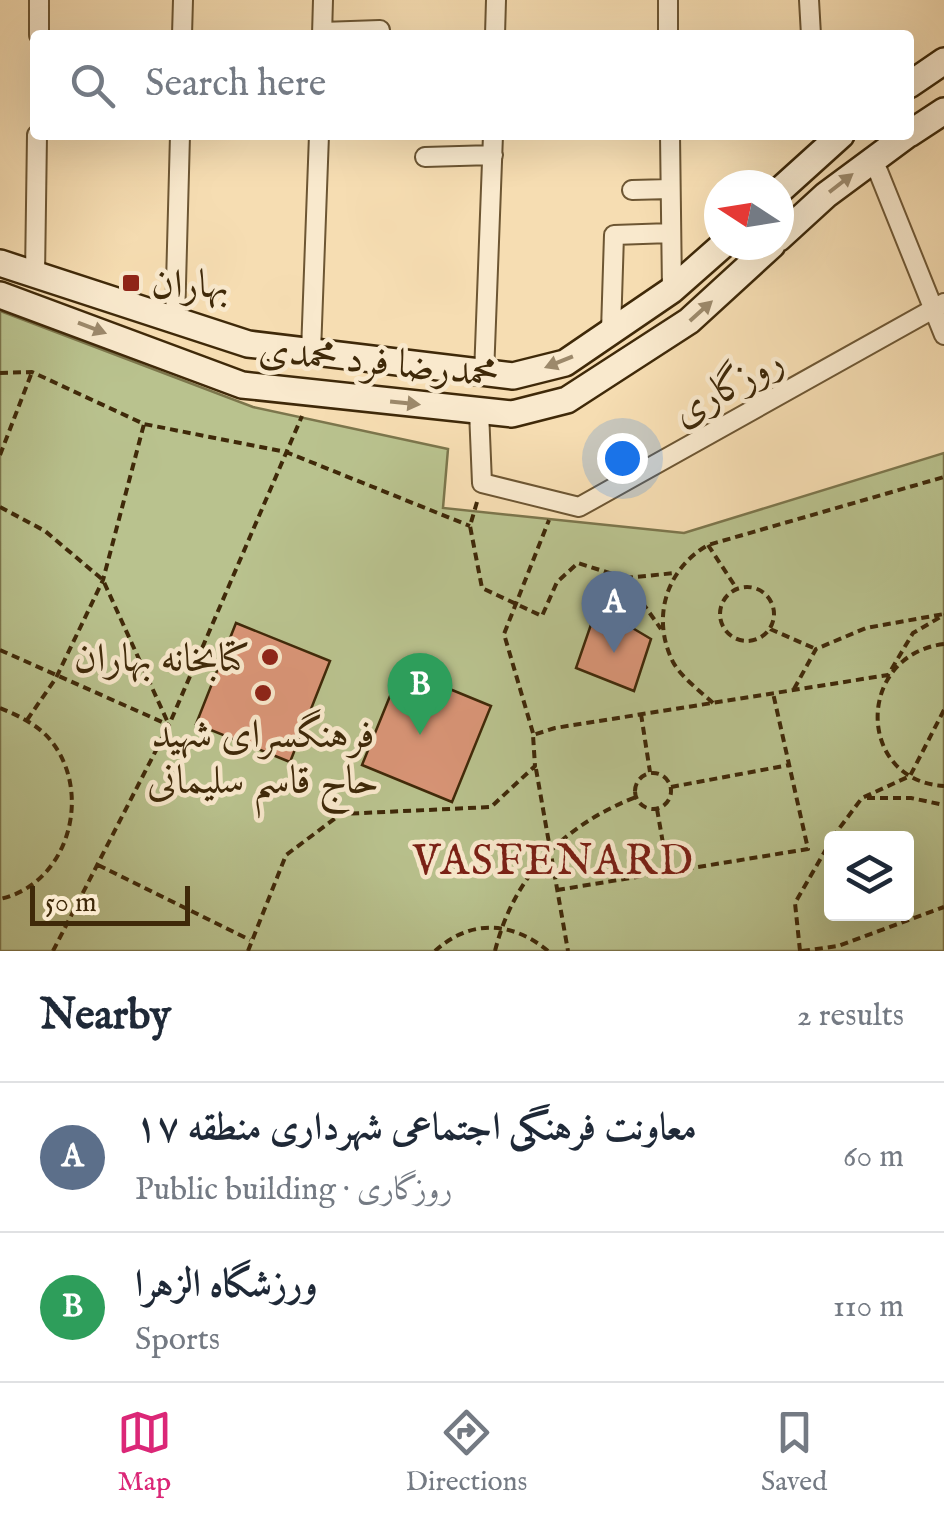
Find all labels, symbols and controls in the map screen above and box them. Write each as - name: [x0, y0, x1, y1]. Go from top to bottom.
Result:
- search box: [30, 30, 914, 140]
- icon: search: [65, 58, 120, 113]
- text: Search here: [145, 61, 326, 109]
- north arrow: [704, 170, 794, 260]
- one-way arrow: [827, 173, 853, 194]
- place label: بهاران: [151, 261, 229, 312]
- marker: بهاران: [120, 272, 142, 294]
- one-way arrow: [688, 300, 713, 322]
- one-way arrow: [77, 321, 107, 337]
- street label: محمدرضا فرد محمدی: [256, 326, 501, 401]
- street label: روزگاری: [664, 336, 793, 439]
- one-way arrow: [544, 355, 574, 371]
- one-way arrow: [390, 395, 422, 411]
- your location: [597, 433, 648, 484]
- pin: A: [582, 570, 646, 653]
- place label: کتابخانه بهاران: [74, 635, 250, 686]
- marker: کتابخانه بهاران: [259, 646, 281, 668]
- pin: B: [388, 652, 452, 735]
- marker: فرهنگسرای شهید حاج قاسم سلیمانی: [252, 682, 274, 704]
- place label: فرهنگسرای شهید حاج قاسم سلیمانی: [147, 708, 379, 819]
- map controls: [824, 831, 914, 921]
- button: layers: [824, 831, 914, 921]
- district label: VASFENARD: [412, 836, 695, 889]
- scale bar: [30, 881, 190, 926]
- text: 50 m: [45, 886, 97, 921]
- text: Nearby: [40, 990, 171, 1043]
- text: 2 results: [797, 996, 904, 1037]
- text: معاونت فرهنگی اجتماعی شهرداری منطقه ۱۷: [135, 1105, 697, 1153]
- text: A: [62, 1137, 83, 1178]
- text: 60 m: [843, 1137, 904, 1178]
- text: Public building · روزگاری: [135, 1170, 452, 1211]
- text: ورزشگاه الزهرا: [135, 1262, 318, 1310]
- text: B: [62, 1287, 83, 1328]
- text: 110 m: [833, 1287, 904, 1328]
- text: Sports: [135, 1320, 220, 1361]
- tab: Map: [117, 1405, 172, 1500]
- tab: Directions: [405, 1405, 527, 1500]
- tab: Saved: [761, 1405, 827, 1500]

